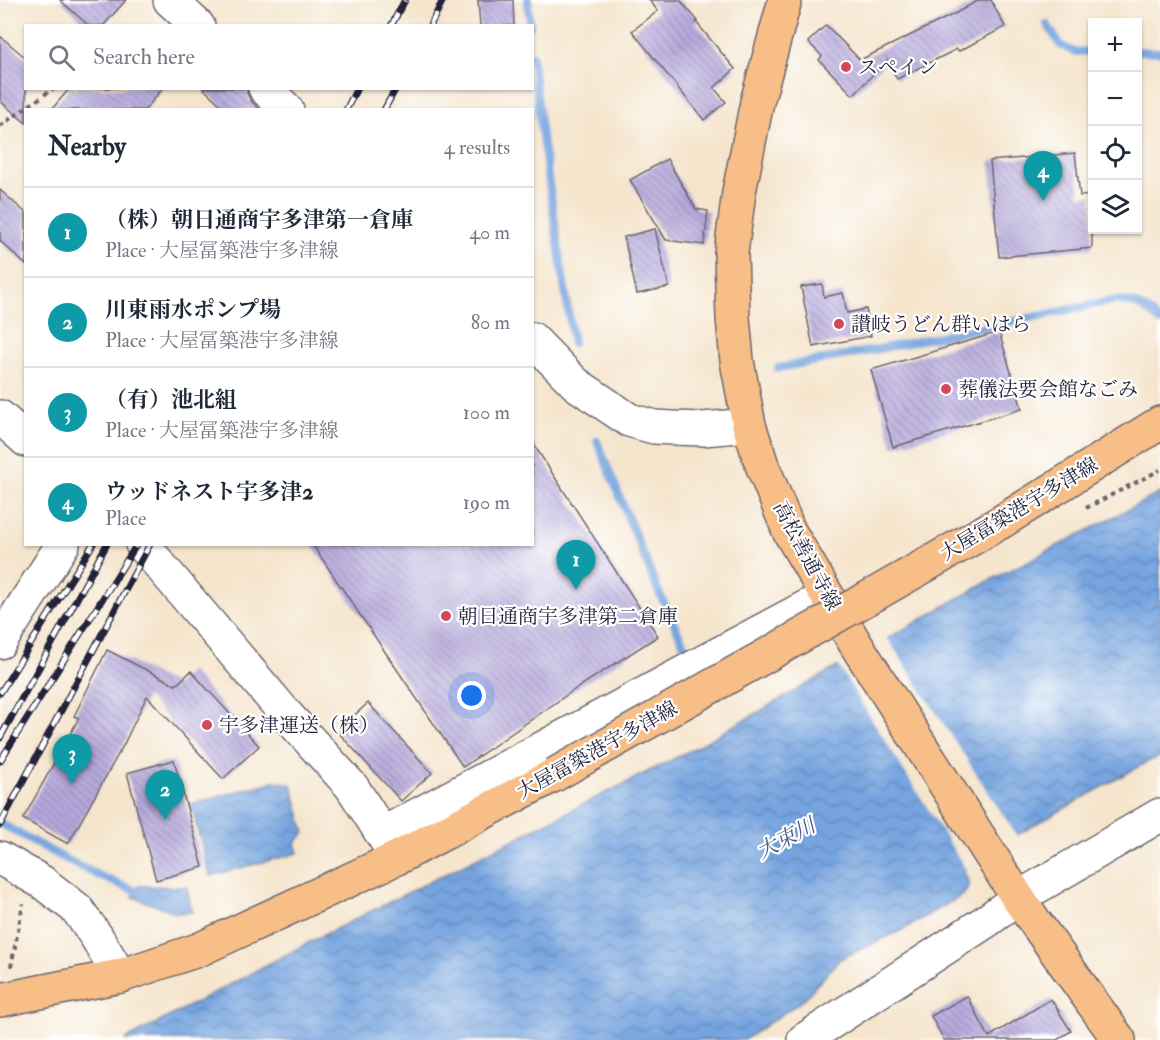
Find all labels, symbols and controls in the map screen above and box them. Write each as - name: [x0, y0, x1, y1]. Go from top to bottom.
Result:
- map controls: [1088, 18, 1142, 234]
- button: +: [1088, 18, 1142, 72]
- search box: [24, 24, 534, 90]
- icon: search: [45, 41, 78, 74]
- text: Search here: [93, 43, 195, 71]
- place label: スペイン: [858, 55, 938, 80]
- marker: スペイン: [839, 60, 853, 74]
- button: −: [1088, 72, 1142, 126]
- button: locate: [1088, 126, 1142, 180]
- text: Nearby: [48, 131, 126, 163]
- text: 4 results: [444, 135, 510, 160]
- pin: 4: [1024, 152, 1062, 201]
- button: layers: [1088, 180, 1142, 234]
- text: （株）朝日通商宇多津第一倉庫: [105, 206, 413, 234]
- text: 1: [64, 220, 71, 245]
- text: 40 m: [469, 220, 510, 245]
- text: Place · 大屋冨築港宇多津線: [105, 238, 339, 263]
- text: 川東雨水ポンプ場: [105, 296, 281, 324]
- text: 2: [62, 310, 73, 335]
- text: 80 m: [471, 310, 510, 335]
- place label: 讃岐うどん群いはら: [851, 312, 1031, 337]
- marker: 讃岐うどん群いはら: [832, 317, 846, 331]
- text: Place · 大屋冨築港宇多津線: [105, 328, 339, 353]
- place label: 葬儀法要会館なごみ: [958, 377, 1138, 402]
- marker: 葬儀法要会館なごみ: [939, 382, 953, 396]
- text: （有）池北組: [105, 386, 237, 414]
- text: 3: [64, 400, 71, 425]
- text: 100 m: [463, 400, 510, 425]
- text: Place · 大屋冨築港宇多津線: [105, 418, 339, 443]
- street label: 大屋冨築港宇多津線: [935, 452, 1103, 566]
- text: ウッドネスト宇多津2: [105, 478, 314, 506]
- text: 4: [62, 490, 73, 515]
- text: 190 m: [463, 490, 510, 515]
- street label: 高松善通寺線: [768, 497, 846, 615]
- text: Place: [105, 506, 146, 531]
- pin: 1: [556, 540, 596, 590]
- place label: 朝日通商宇多津第二倉庫: [458, 604, 678, 629]
- marker: 朝日通商宇多津第二倉庫: [439, 609, 453, 623]
- your location: [457, 681, 486, 710]
- street label: 大屋冨築港宇多津線: [512, 695, 682, 805]
- place label: 宇多津運送（株）: [219, 713, 379, 738]
- marker: 宇多津運送（株）: [200, 718, 214, 732]
- pin: 3: [52, 734, 92, 784]
- pin: 2: [146, 770, 184, 820]
- water label: 大束川: [752, 811, 822, 866]

